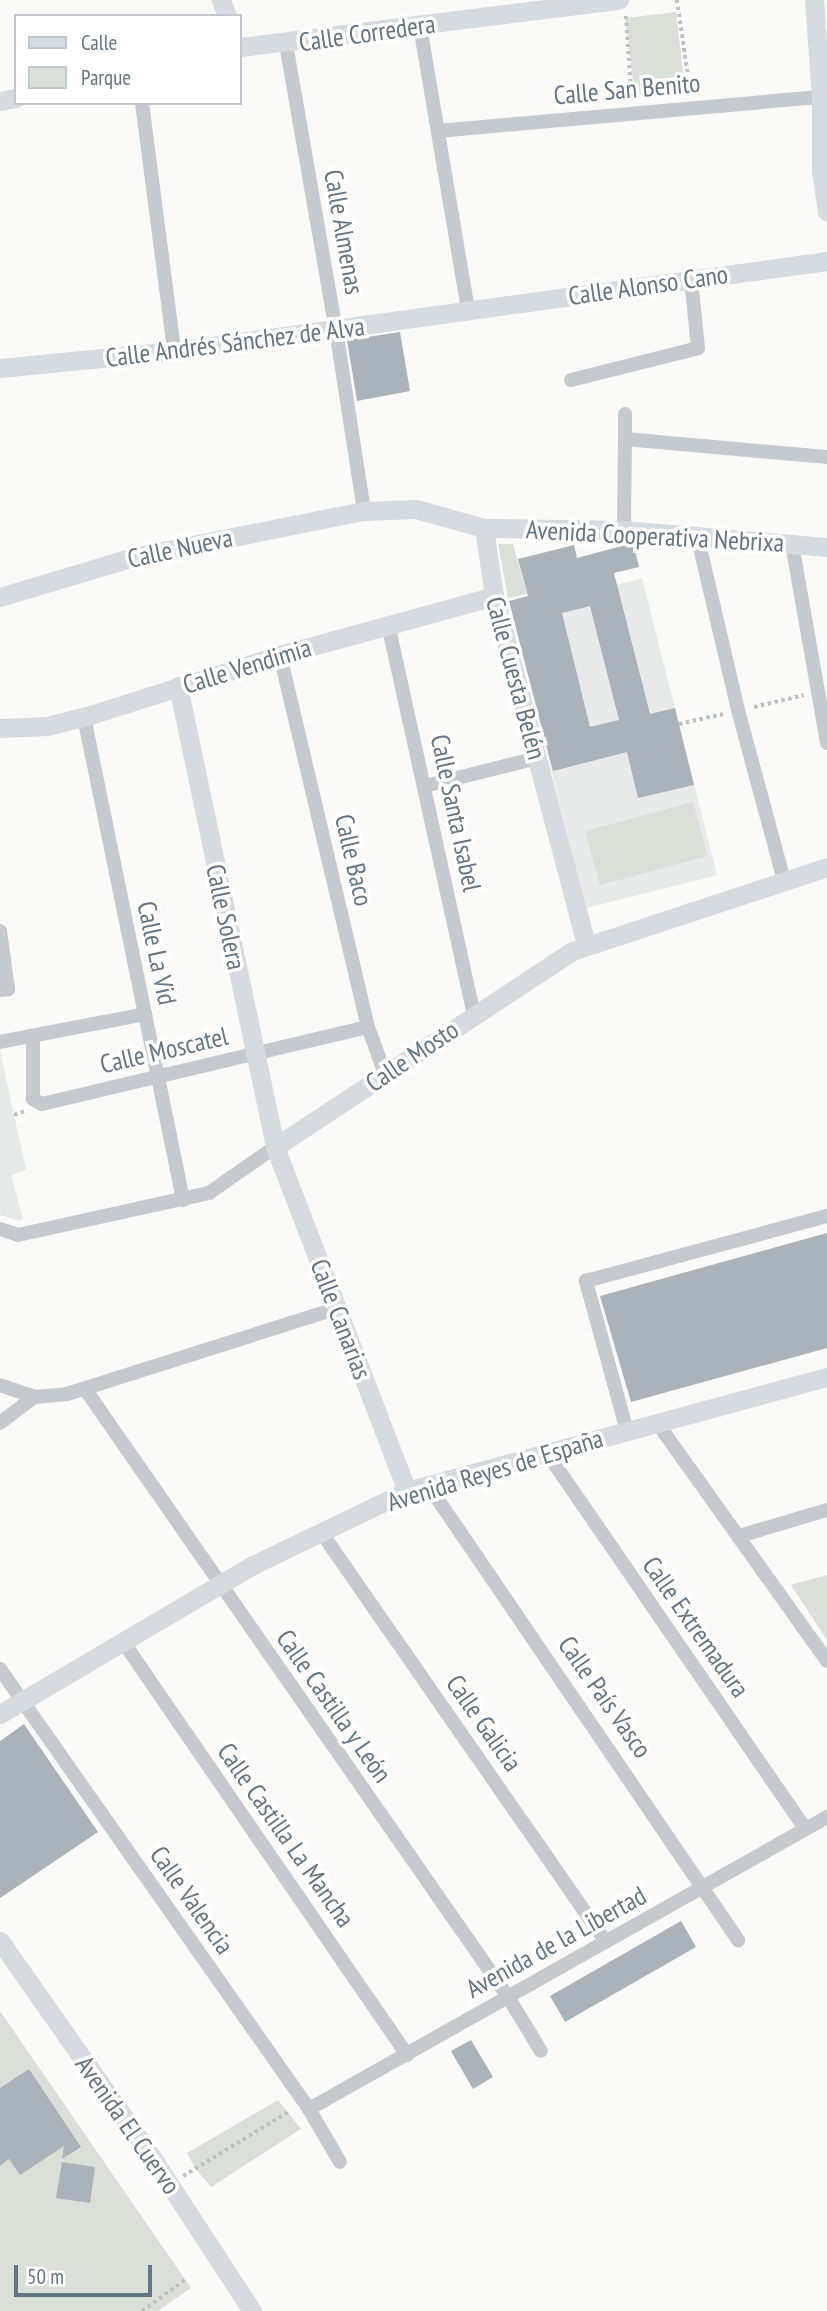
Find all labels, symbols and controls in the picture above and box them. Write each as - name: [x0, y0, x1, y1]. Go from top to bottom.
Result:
- street label: Calle Corredera: [297, 8, 437, 58]
- legend: [14, 14, 242, 105]
- text: Calle: [81, 29, 117, 56]
- text: Parque: [81, 64, 131, 91]
- street label: Calle San Benito: [552, 67, 702, 111]
- street label: Calle Almenas: [318, 167, 370, 297]
- street label: Calle Alonso Cano: [566, 258, 730, 312]
- street label: Calle Andrés Sánchez de Alva: [103, 310, 367, 374]
- street label: Avenida Cooperativa Nebrixa: [525, 514, 785, 558]
- street label: Calle Nueva: [125, 522, 235, 574]
- street label: Calle Cuesta Belén: [479, 593, 553, 763]
- street label: Calle Vendimia: [179, 632, 315, 700]
- street label: Calle Santa Isabel: [424, 732, 488, 894]
- street label: Calle Baco: [328, 811, 380, 909]
- street label: Calle Solera: [200, 861, 252, 973]
- street label: Calle La Vid: [131, 898, 183, 1008]
- street label: Calle Mosto: [360, 1014, 464, 1098]
- street label: Calle Moscatel: [97, 1020, 231, 1080]
- street label: Calle Canarias: [304, 1255, 378, 1383]
- street label: Avenida Reyes de España: [383, 1422, 607, 1518]
- street label: Calle Extremadura: [636, 1551, 756, 1703]
- street label: Calle Castilla y León: [270, 1623, 398, 1789]
- street label: Calle País Vasco: [552, 1630, 658, 1764]
- street label: Calle Galicia: [440, 1669, 528, 1777]
- street label: Calle Castilla La Mancha: [211, 1737, 361, 1933]
- street label: Calle Valencia: [143, 1840, 241, 1960]
- street label: Avenida de la Libertad: [461, 1880, 651, 2004]
- street label: Avenida El Cuervo: [69, 2050, 187, 2200]
- scale bar: [18, 2252, 156, 2296]
- text: 50 m: [27, 2263, 64, 2290]

